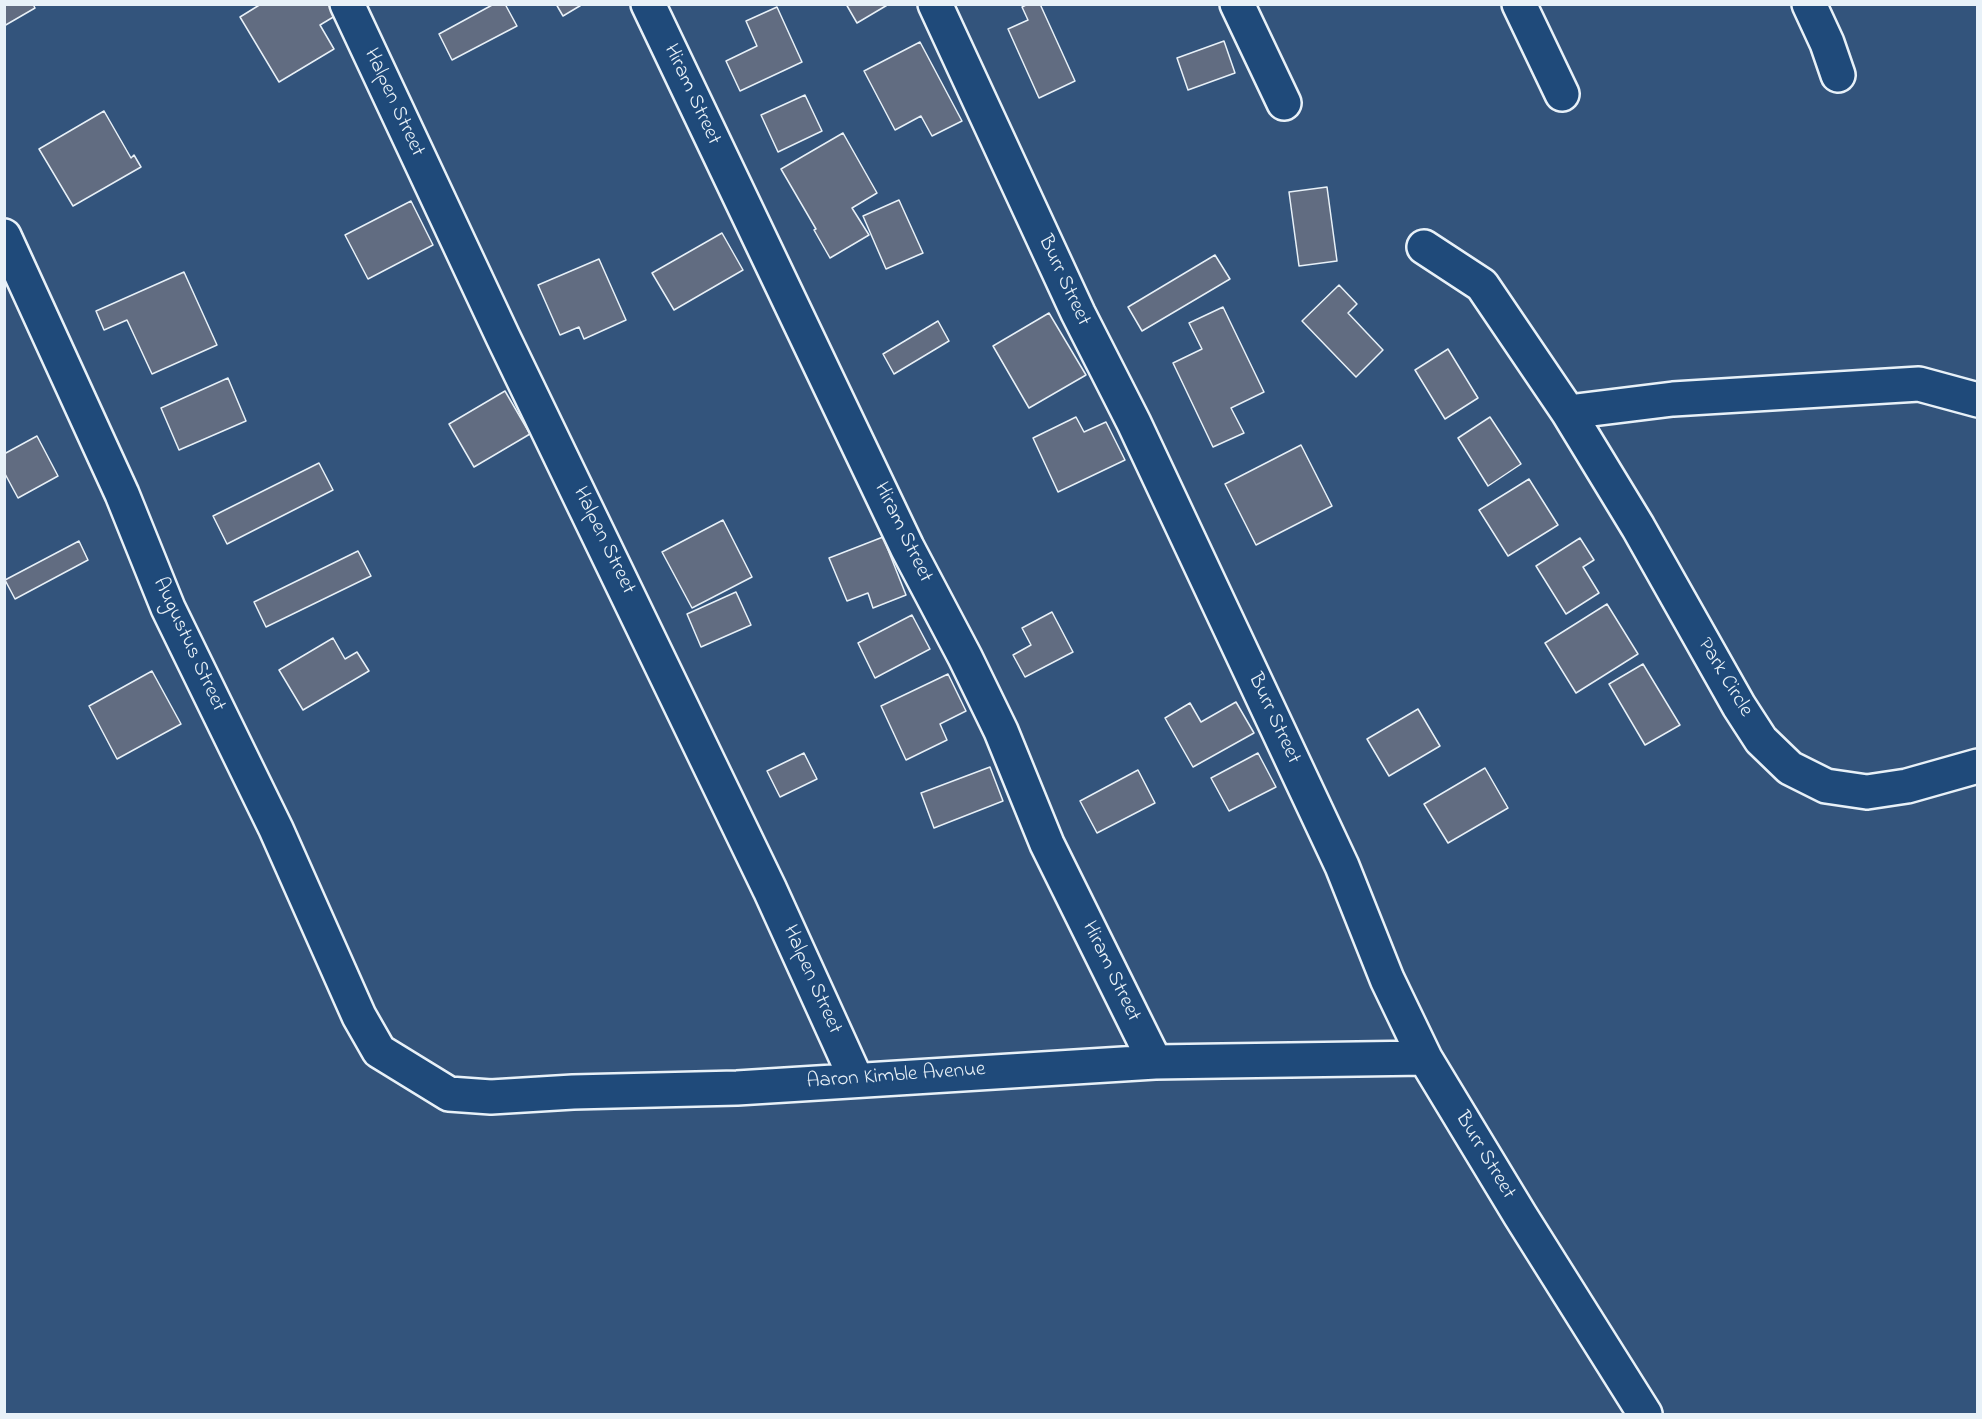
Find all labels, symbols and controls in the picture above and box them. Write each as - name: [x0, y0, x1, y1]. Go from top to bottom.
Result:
- street label: Hiram Street: [657, 41, 725, 149]
- street label: Halpen Street: [357, 45, 429, 161]
- street label: Burr Street: [1031, 232, 1095, 330]
- street label: Hiram Street: [867, 479, 937, 587]
- street label: Halpen Street: [566, 483, 640, 599]
- street label: Augustus Street: [146, 574, 230, 716]
- street label: Park Circle: [1691, 634, 1757, 722]
- street label: Burr Street: [1241, 670, 1305, 768]
- street label: Hiram Street: [1075, 918, 1145, 1026]
- street label: Halpen Street: [776, 922, 846, 1038]
- street label: Aaron Kimble Avenue: [806, 1058, 986, 1096]
- street label: Burr Street: [1448, 1108, 1520, 1204]

